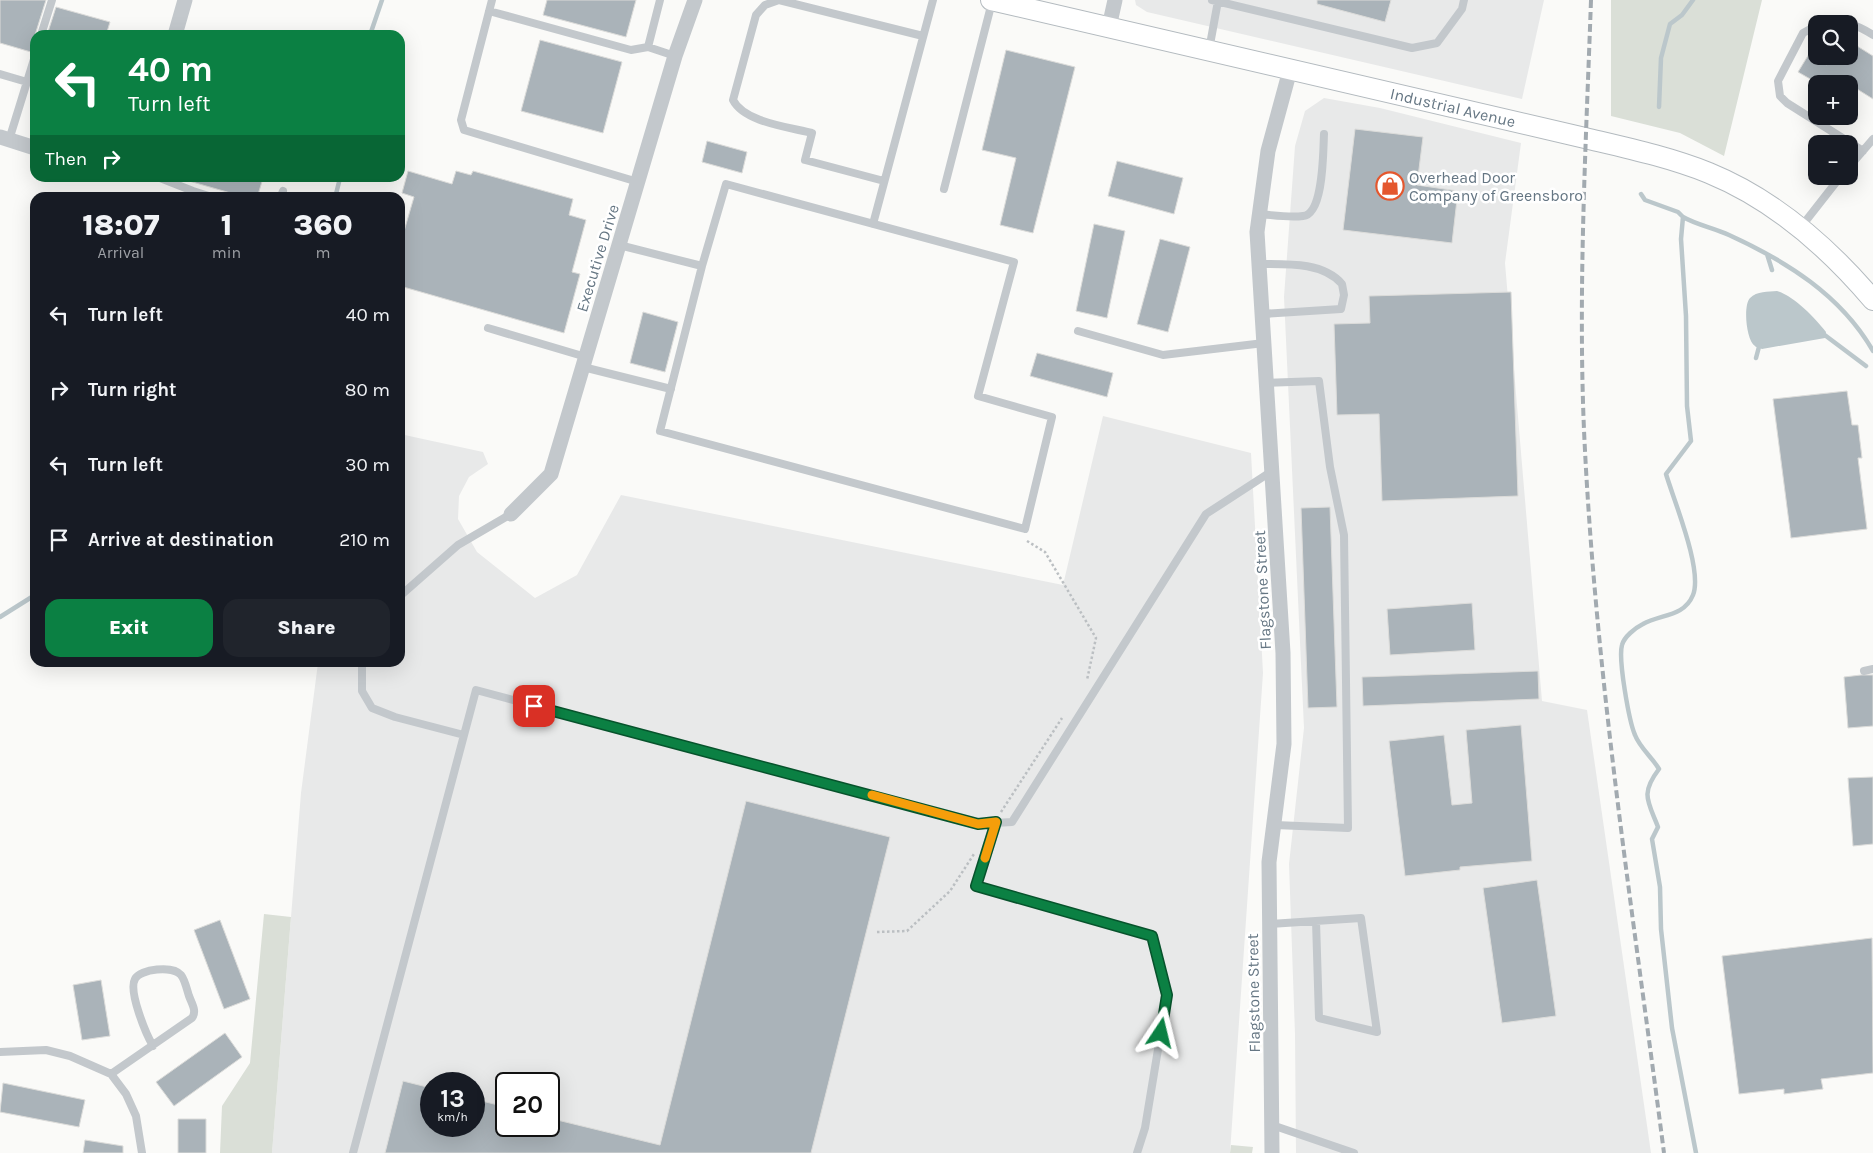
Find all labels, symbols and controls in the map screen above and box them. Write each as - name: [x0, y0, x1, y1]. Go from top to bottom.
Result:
- map controls: [1808, 15, 1858, 185]
- button: search: [1808, 15, 1858, 65]
- text: 40 m: [128, 49, 213, 90]
- icon: left: [45, 50, 110, 115]
- button: +: [1808, 75, 1858, 125]
- street label: Industrial Avenue: [1388, 84, 1517, 131]
- text: Turn left: [128, 91, 211, 117]
- button: −: [1808, 135, 1858, 185]
- icon: right: [97, 145, 125, 173]
- text: Then: [45, 148, 87, 170]
- place label: Overhead Door Company of Greensboro: [1409, 168, 1583, 205]
- shop icon: Overhead Door Company of Greensboro: [1375, 171, 1405, 201]
- street label: Executive Drive: [572, 202, 623, 314]
- text: 18:07: [82, 207, 160, 243]
- text: 1: [221, 207, 232, 243]
- text: 360: [294, 207, 353, 243]
- text: Arrival: [97, 243, 144, 262]
- text: min: [212, 243, 241, 262]
- text: m: [316, 243, 331, 262]
- icon: left: [45, 301, 73, 329]
- text: Turn left: [88, 304, 163, 326]
- text: 40 m: [346, 304, 390, 326]
- icon: right: [45, 376, 73, 404]
- text: Turn right: [88, 379, 177, 401]
- text: 80 m: [345, 379, 390, 401]
- icon: left: [45, 451, 73, 479]
- text: Turn left: [88, 454, 163, 476]
- text: 30 m: [345, 454, 390, 476]
- icon: arrive: [45, 526, 73, 554]
- text: Arrive at destination: [88, 529, 274, 551]
- text: 210 m: [339, 529, 390, 551]
- street label: Flagstone Street: [1250, 530, 1275, 650]
- button: Exit: [45, 599, 213, 657]
- button: Share: [223, 599, 390, 657]
- pin: [513, 685, 555, 727]
- icon: arrive: [520, 692, 548, 720]
- street label: Flagstone Street: [1243, 933, 1264, 1053]
- position arrow: [1134, 1006, 1186, 1058]
- speed limit sign: 20: [495, 1072, 560, 1137]
- text: 13: [440, 1084, 465, 1113]
- text: km/h: [437, 1110, 468, 1124]

